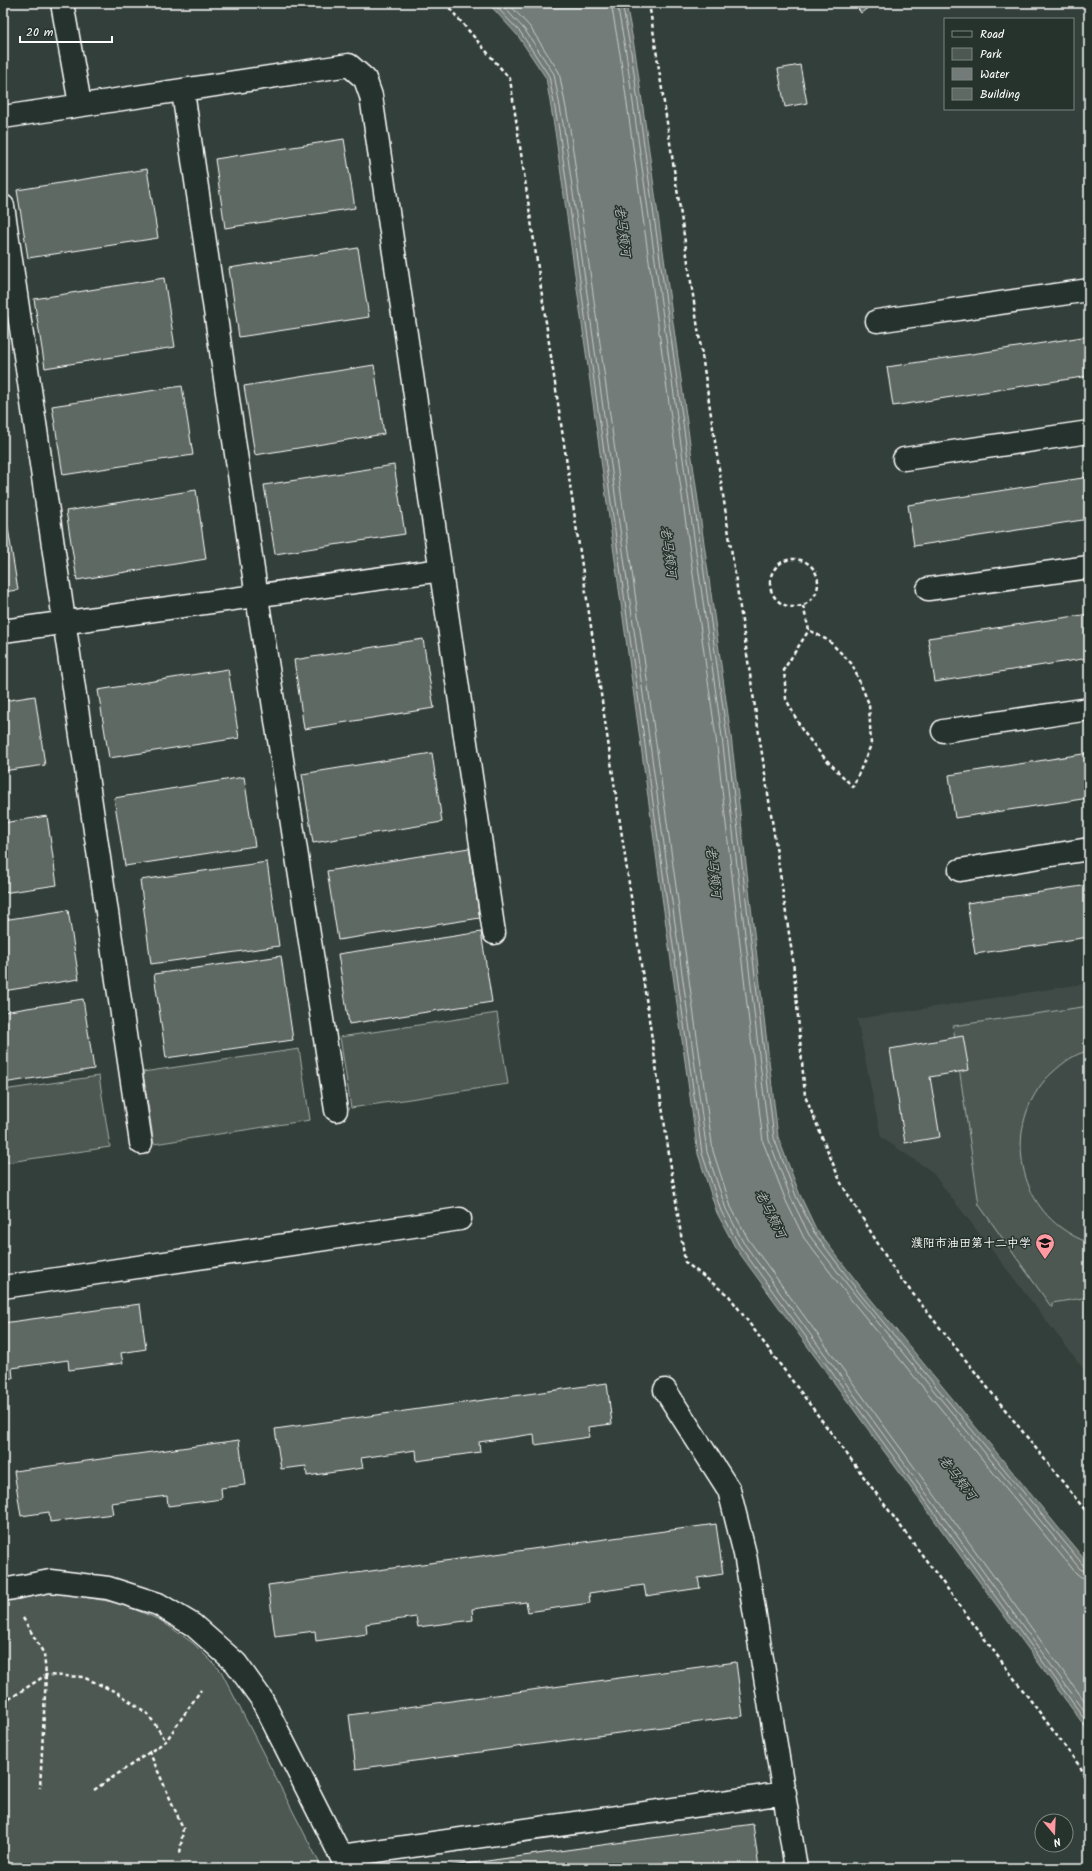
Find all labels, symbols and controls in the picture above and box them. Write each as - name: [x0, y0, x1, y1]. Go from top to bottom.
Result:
- scale bar: [20, 18, 112, 44]
- legend: [944, 18, 1074, 110]
- text: 20 m: [26, 23, 54, 42]
- text: Road: [980, 25, 1005, 44]
- text: Park: [980, 45, 1002, 64]
- text: Water: [980, 65, 1010, 84]
- text: Building: [980, 85, 1020, 104]
- water label: 老马颊河: [608, 204, 636, 260]
- water label: 老马颊河: [654, 525, 682, 581]
- water label: 老马颊河: [699, 845, 727, 901]
- water label: 老马颊河: [749, 1186, 792, 1244]
- school or university icon: 濮阳市油田第十二中学: [1034, 1232, 1056, 1260]
- place label: 濮阳市油田第十二中学: [911, 1234, 1031, 1253]
- water label: 老马颊河: [933, 1451, 983, 1507]
- north arrow: [1034, 1813, 1074, 1853]
- text: N: [1051, 1832, 1063, 1851]

